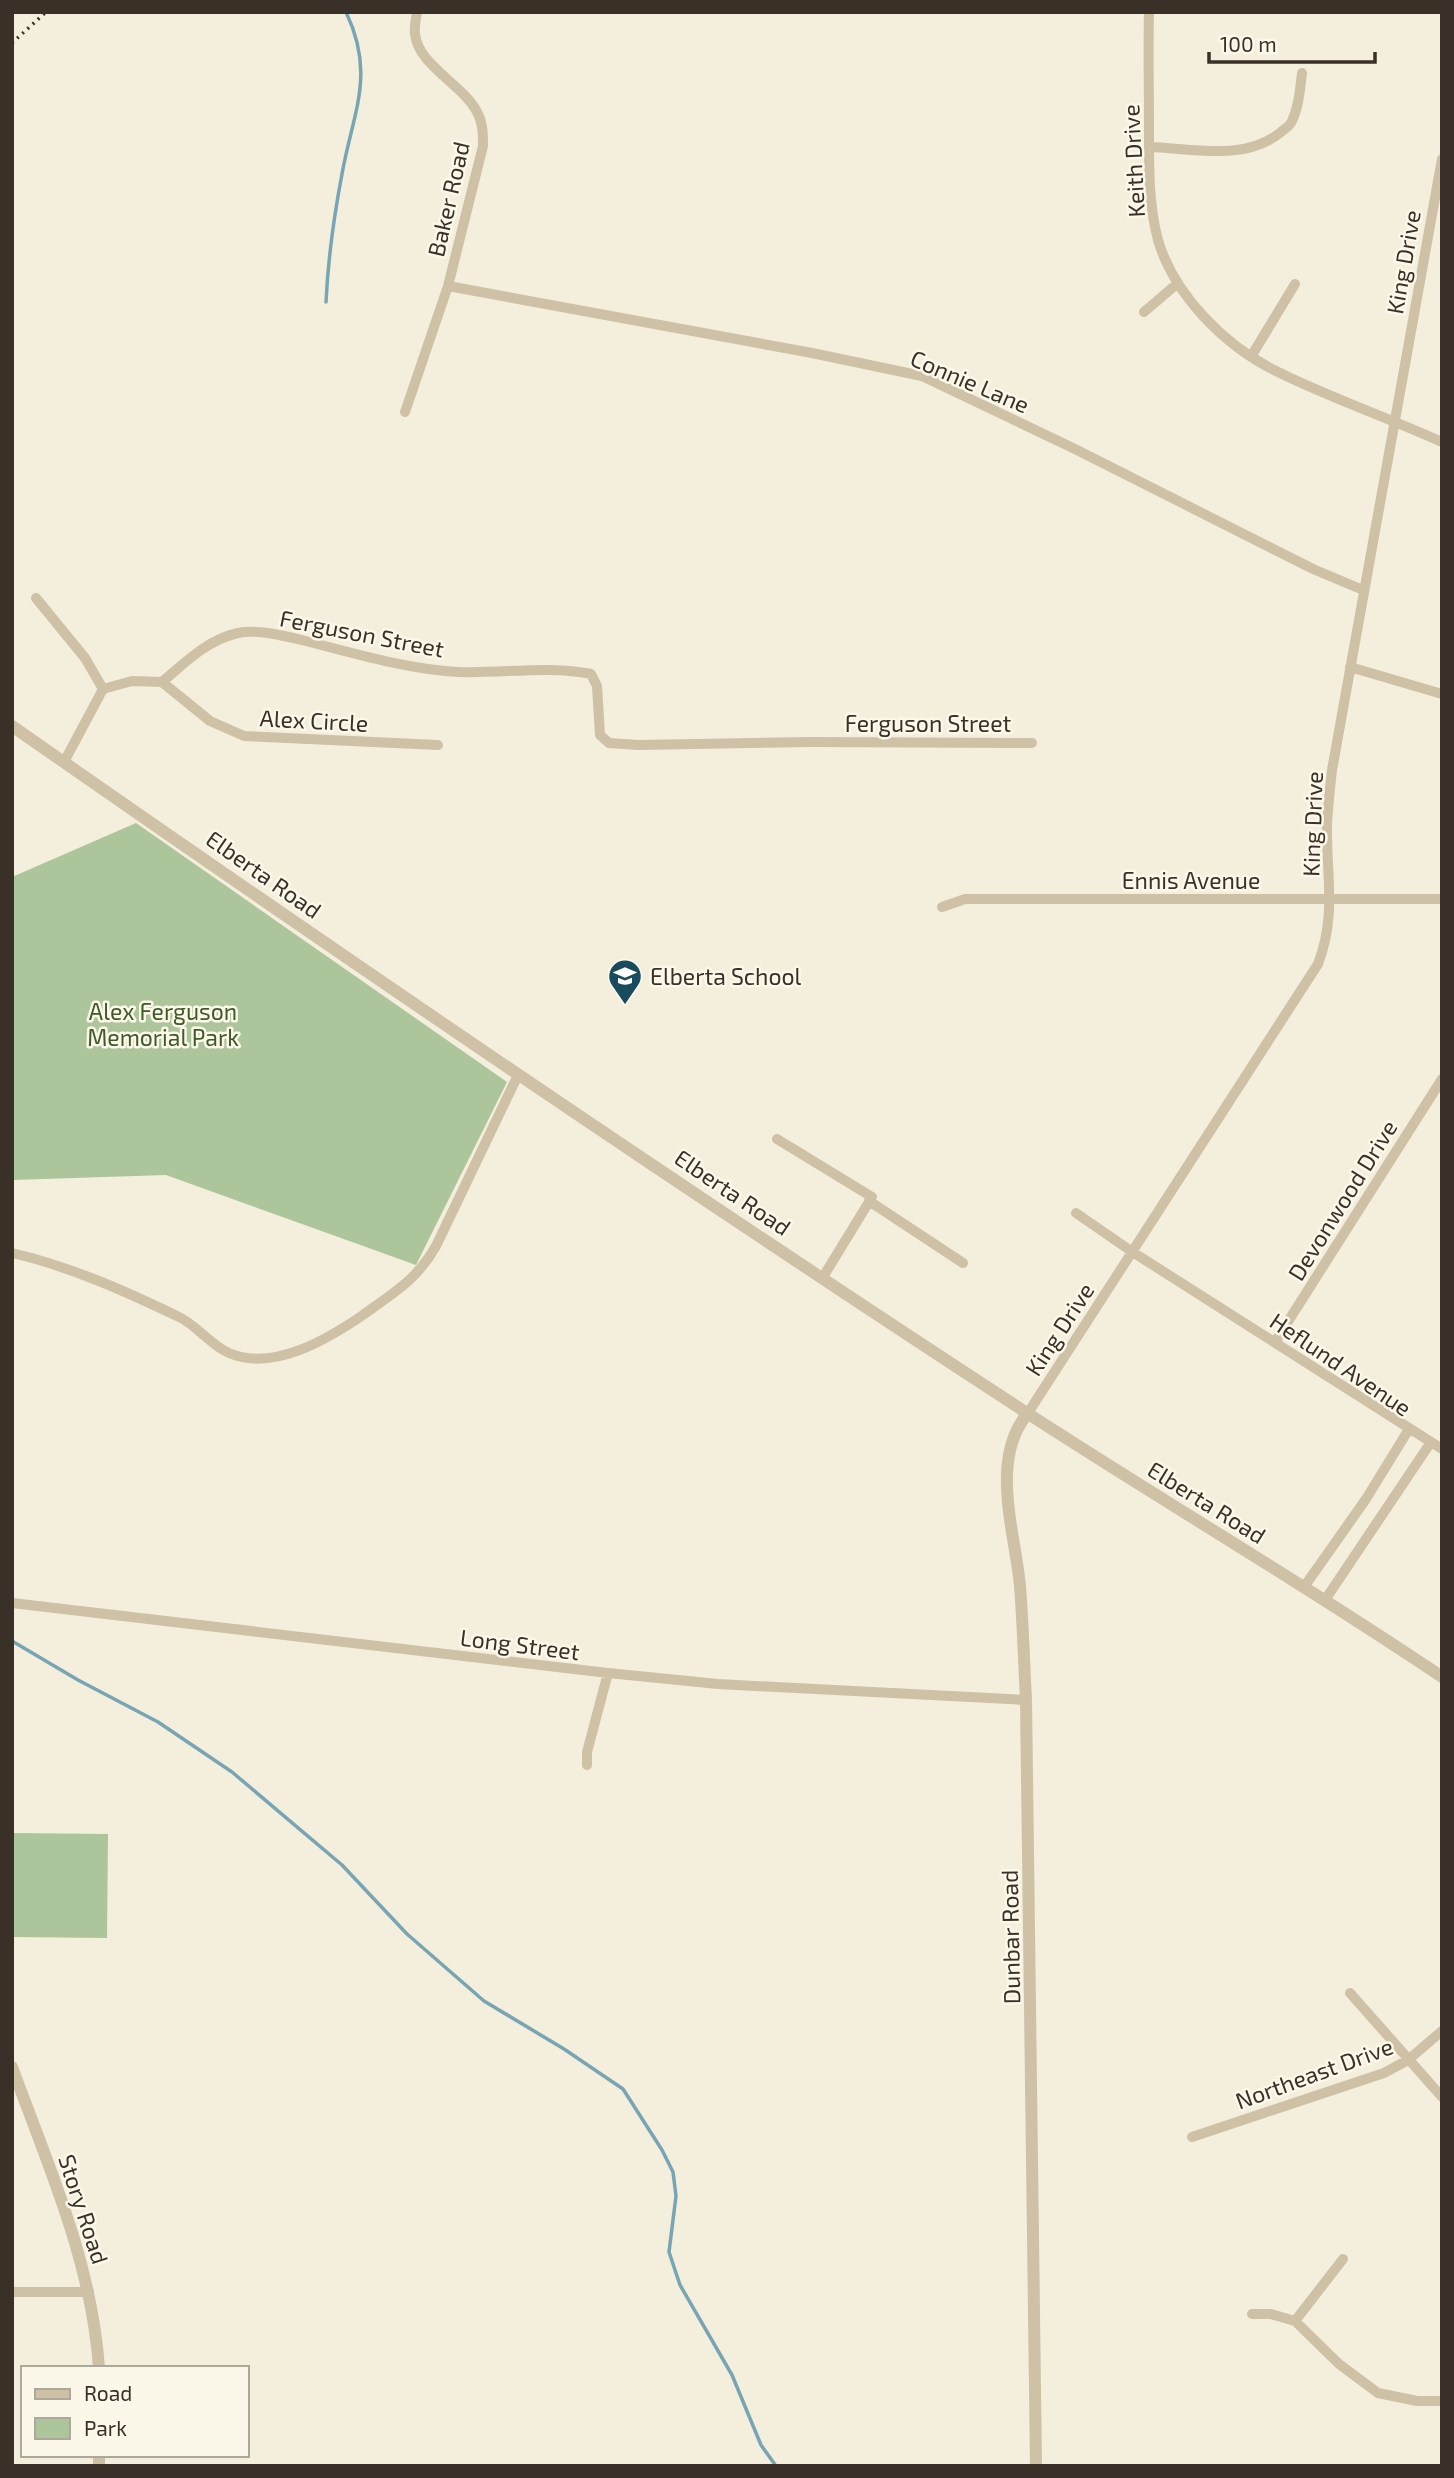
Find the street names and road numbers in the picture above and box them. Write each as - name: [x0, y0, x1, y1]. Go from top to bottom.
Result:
- street label: Keith Drive: [1116, 104, 1150, 218]
- street label: Baker Road: [421, 139, 475, 259]
- street label: King Drive: [1380, 208, 1426, 316]
- street label: Connie Lane: [906, 343, 1034, 419]
- street label: Ferguson Street: [278, 603, 447, 663]
- street label: Alex Circle: [259, 703, 369, 737]
- street label: Ferguson Street: [845, 709, 1012, 737]
- street label: King Drive: [1296, 771, 1328, 877]
- street label: Elberta Road: [201, 824, 327, 924]
- street label: Ennis Avenue: [1122, 866, 1260, 894]
- street label: Devonwood Drive: [1281, 1115, 1403, 1285]
- street label: Elberta Road: [670, 1143, 796, 1241]
- street label: King Drive: [1019, 1277, 1099, 1381]
- street label: Heflund Avenue: [1265, 1306, 1417, 1422]
- street label: Elberta Road: [1143, 1455, 1271, 1549]
- street label: Long Street: [459, 1623, 582, 1665]
- street label: Dunbar Road: [995, 1870, 1025, 2004]
- street label: Northeast Drive: [1231, 2031, 1397, 2115]
- street label: Story Road: [53, 2151, 115, 2267]

